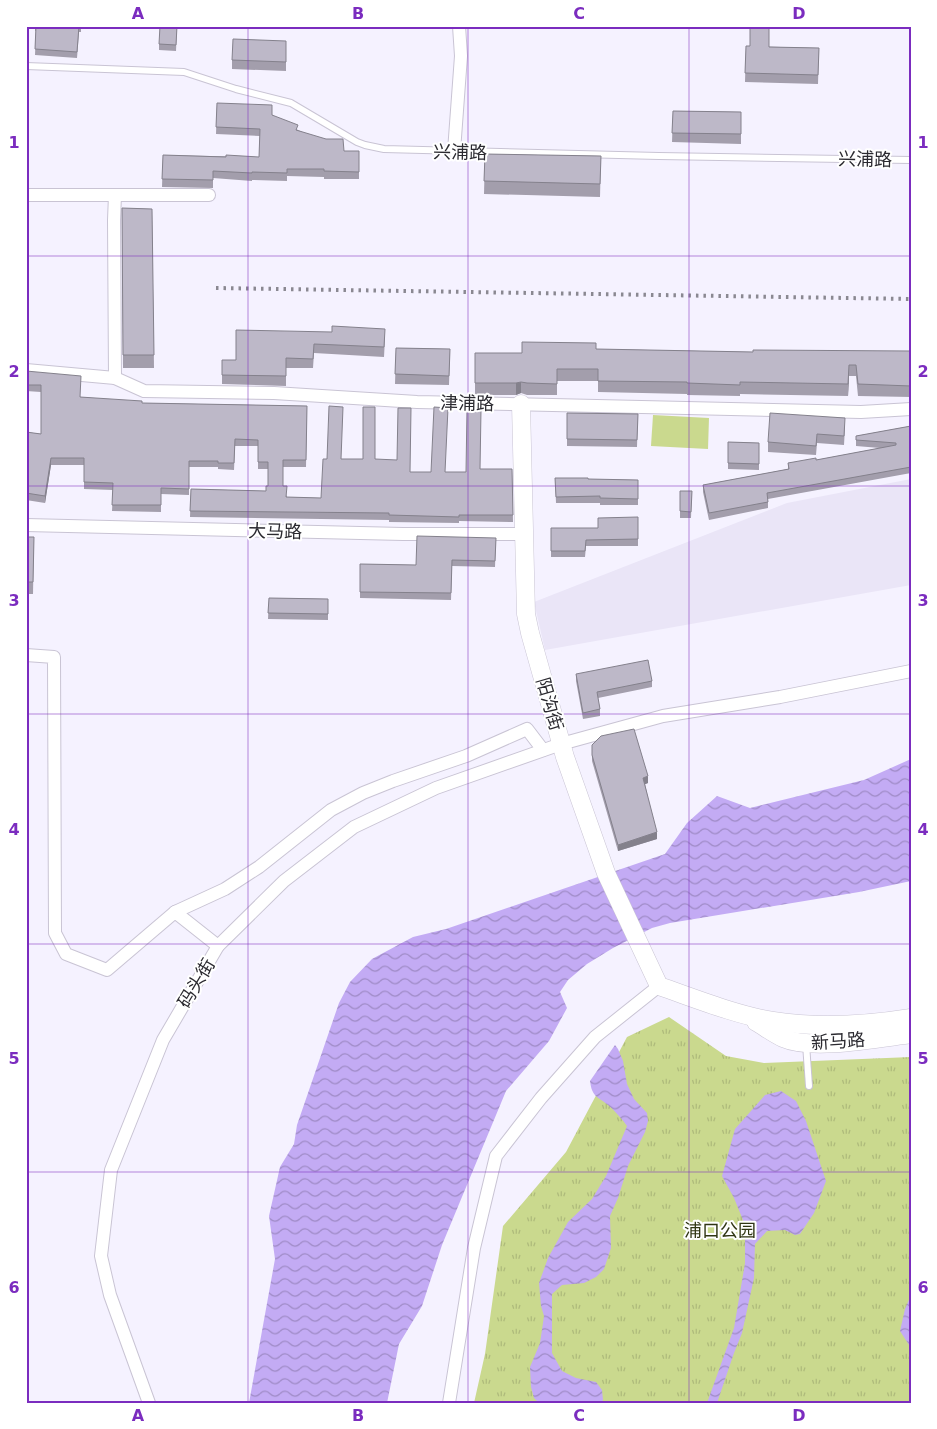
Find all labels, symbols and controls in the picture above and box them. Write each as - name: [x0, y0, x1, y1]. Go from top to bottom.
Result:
- text: A: [132, 4, 145, 23]
- text: B: [352, 4, 364, 23]
- text: C: [573, 4, 585, 23]
- text: D: [792, 4, 806, 23]
- text: 1: [8, 133, 20, 152]
- text: 1: [917, 133, 929, 152]
- street label: 兴浦路: [433, 141, 487, 163]
- street label: 兴浦路: [838, 148, 892, 170]
- text: 2: [8, 362, 20, 381]
- text: 2: [917, 362, 929, 381]
- street label: 津浦路: [440, 392, 494, 414]
- street label: 大马路: [248, 520, 302, 542]
- text: 3: [8, 591, 20, 610]
- text: 3: [917, 591, 929, 610]
- street label: 阳沟街: [532, 675, 568, 733]
- text: 4: [8, 820, 20, 839]
- text: 4: [917, 820, 929, 839]
- street label: 码头街: [173, 954, 219, 1012]
- street label: 新马路: [810, 1029, 866, 1053]
- text: 5: [8, 1049, 20, 1068]
- text: 5: [917, 1049, 929, 1068]
- park label: 浦口公园: [684, 1220, 756, 1241]
- text: 6: [8, 1278, 20, 1297]
- text: 6: [917, 1278, 929, 1297]
- text: A: [132, 1406, 145, 1425]
- text: B: [352, 1406, 364, 1425]
- text: C: [573, 1406, 585, 1425]
- text: D: [792, 1406, 806, 1425]

